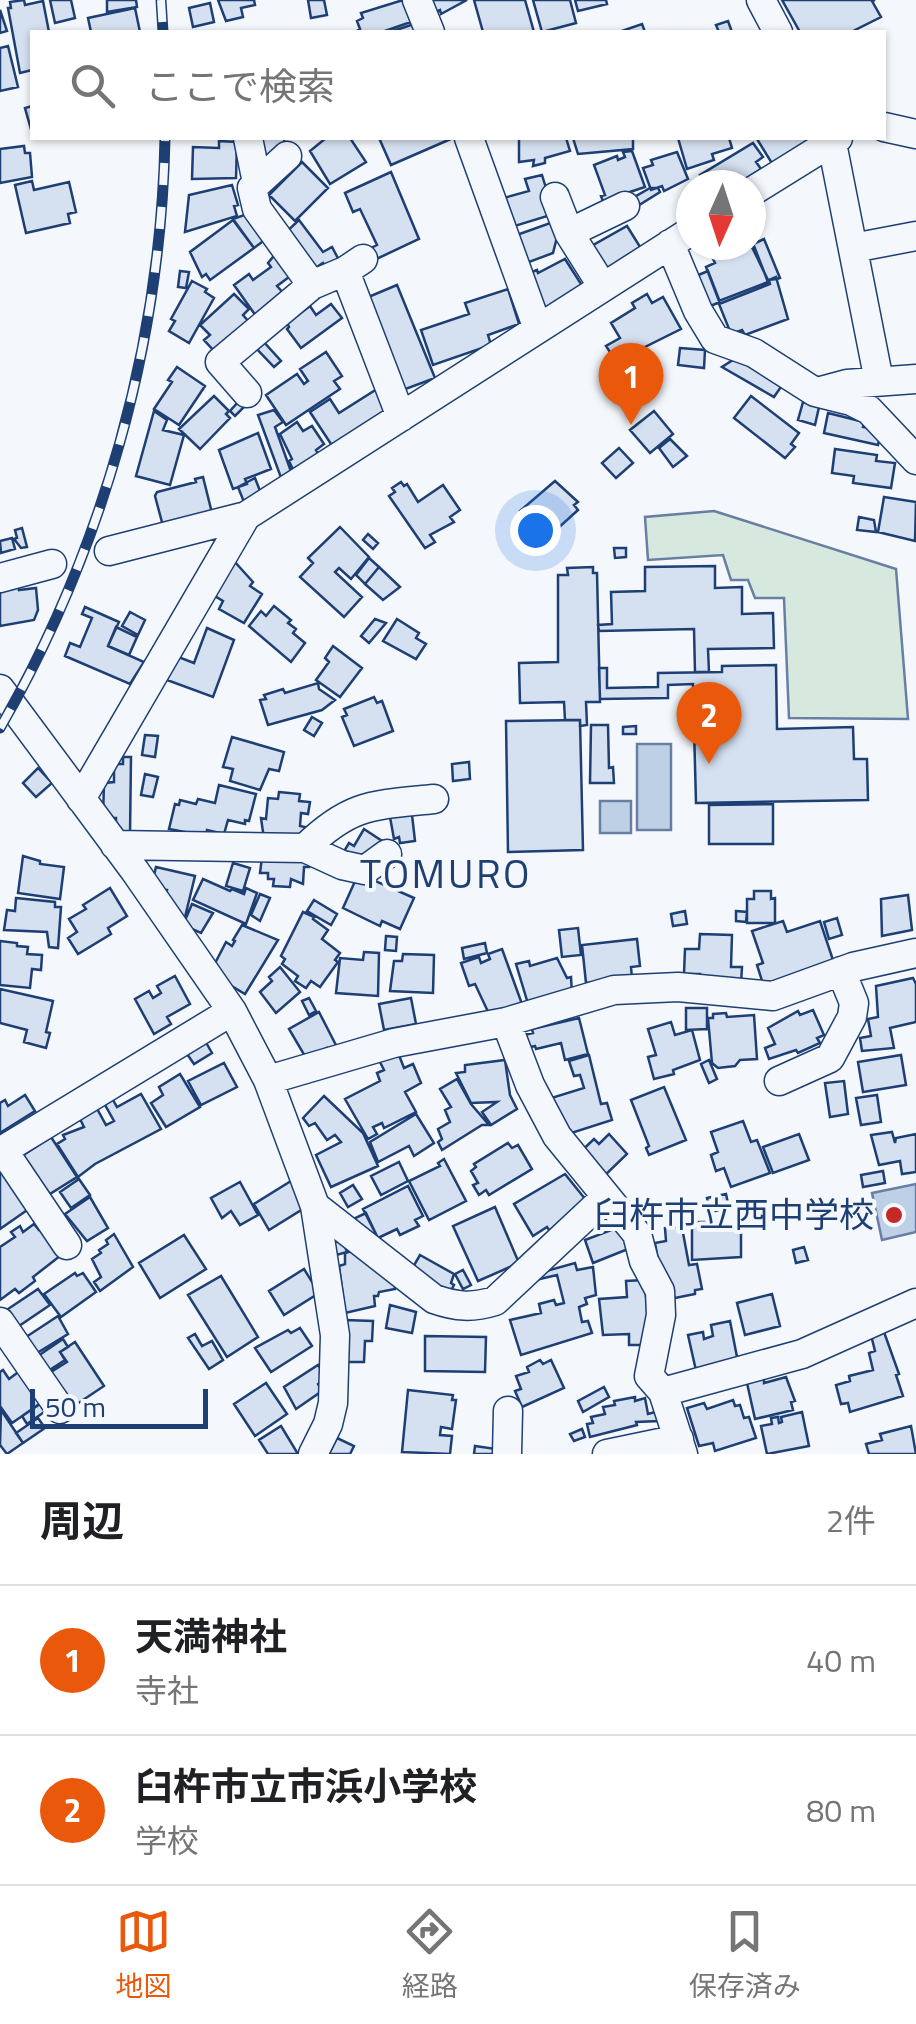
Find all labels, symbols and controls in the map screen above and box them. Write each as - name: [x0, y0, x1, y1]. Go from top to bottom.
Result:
- search box: [30, 30, 886, 140]
- text: ここで検索: [145, 57, 335, 115]
- icon: search: [65, 58, 120, 113]
- north arrow: [676, 170, 766, 260]
- pin: 1: [598, 342, 664, 425]
- your location: [510, 505, 561, 556]
- pin: 2: [676, 682, 742, 764]
- district label: TOMURO: [360, 843, 532, 904]
- place label: 臼杵市立西中学校: [594, 1187, 874, 1241]
- marker: 臼杵市立西中学校: [883, 1204, 905, 1226]
- scale bar: [30, 1384, 208, 1428]
- text: 50 m: [45, 1385, 106, 1428]
- text: 周辺: [40, 1488, 124, 1552]
- text: 2件: [826, 1496, 876, 1544]
- text: 天満神社: [135, 1607, 287, 1665]
- text: 1: [64, 1636, 81, 1684]
- text: 40 m: [806, 1636, 876, 1684]
- text: 寺社: [135, 1666, 199, 1714]
- text: 臼杵市立市浜小学校: [135, 1757, 477, 1815]
- text: 2: [64, 1786, 81, 1834]
- text: 80 m: [806, 1786, 876, 1834]
- text: 学校: [135, 1816, 199, 1864]
- tab: 地図: [115, 1904, 171, 2007]
- tab: 経路: [402, 1904, 458, 2007]
- tab: 保存済み: [689, 1904, 801, 2007]

